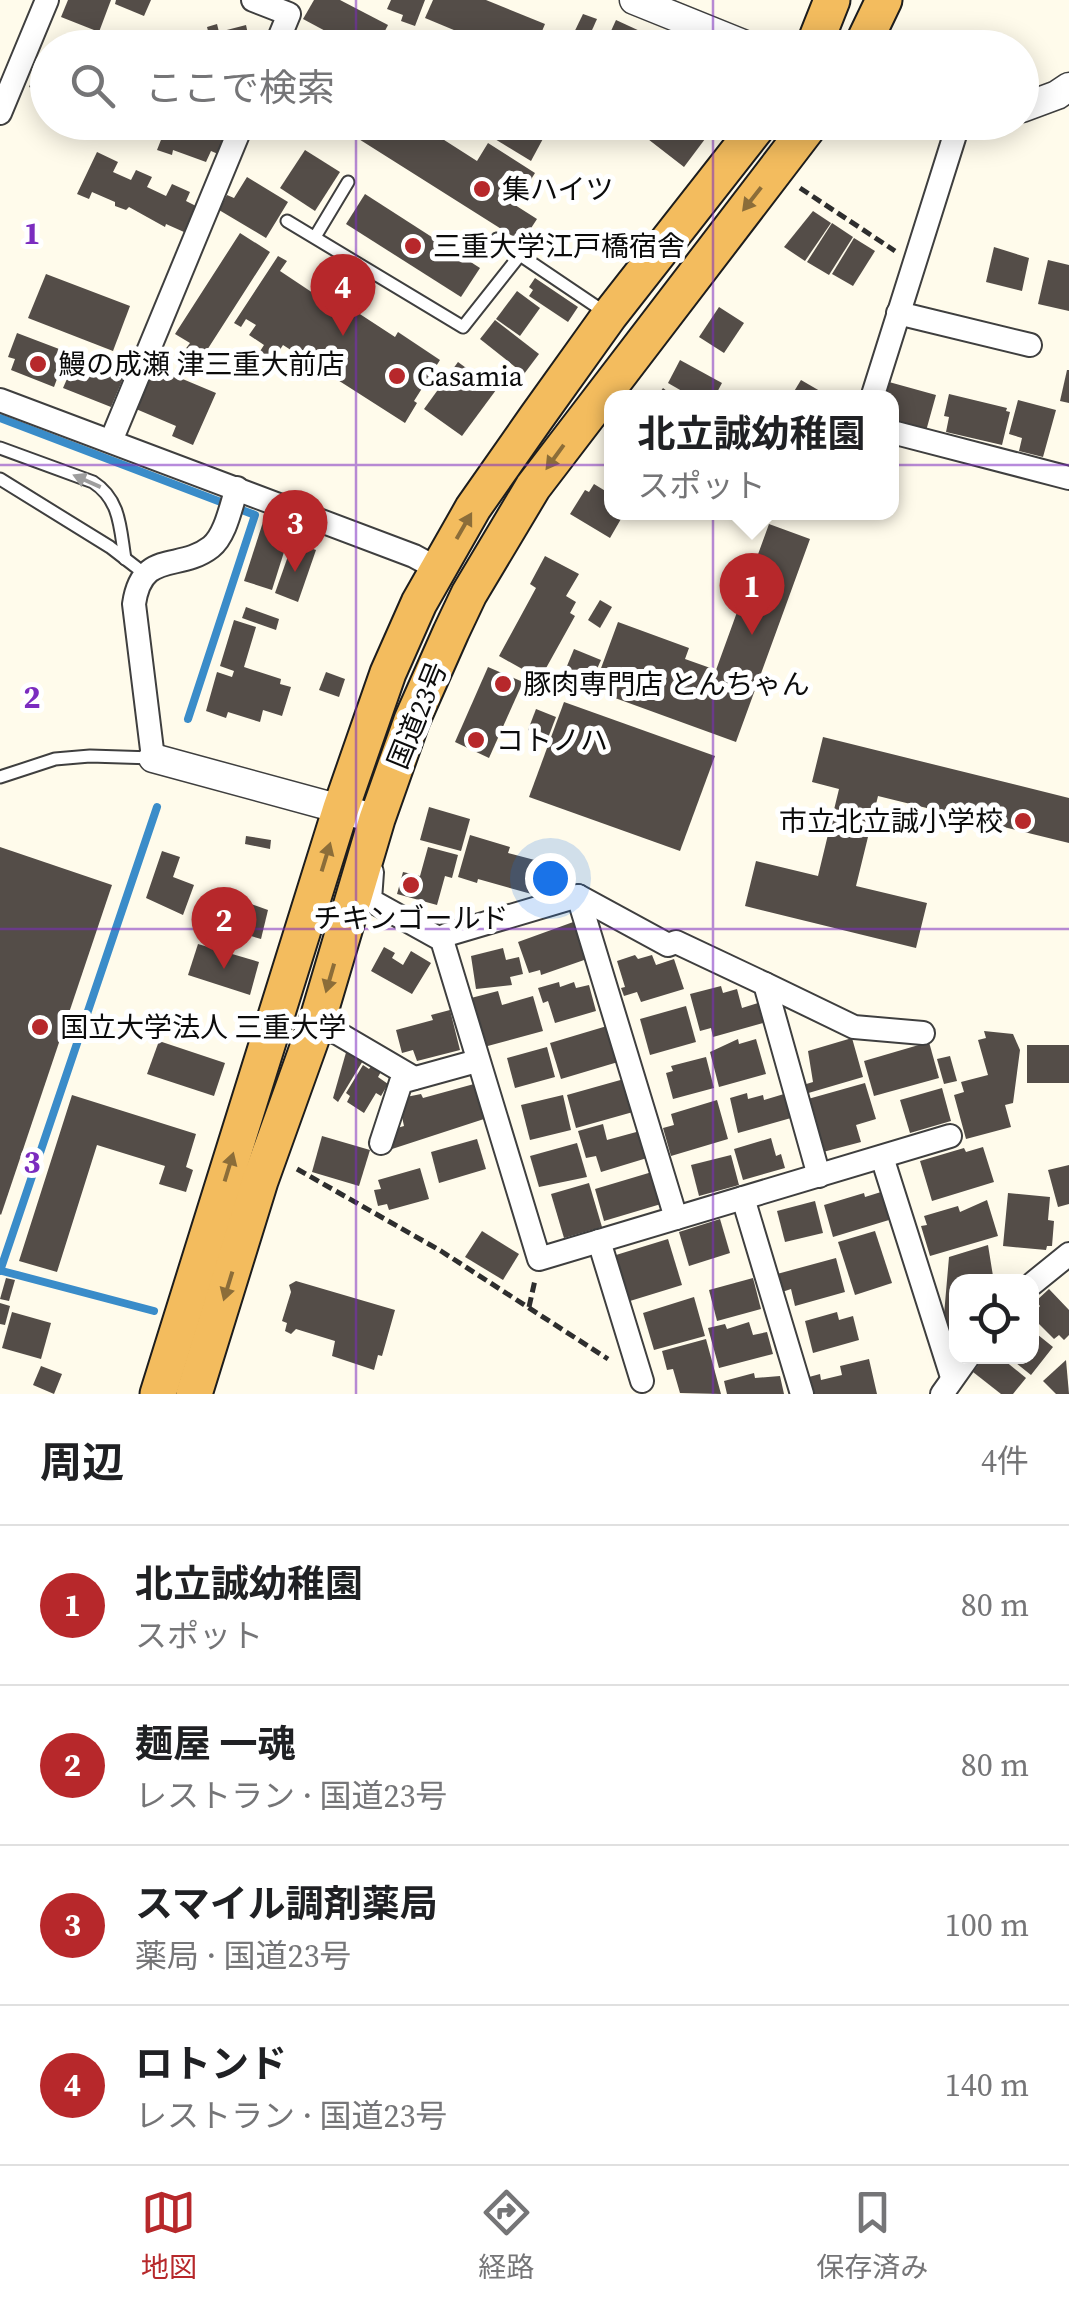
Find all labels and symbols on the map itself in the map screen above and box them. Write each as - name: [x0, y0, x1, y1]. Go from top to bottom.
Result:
- place label: 集ハイツ: [502, 170, 613, 208]
- marker: 集ハイツ: [471, 178, 493, 200]
- one-way arrow: [742, 186, 762, 212]
- text: 1: [23, 211, 41, 255]
- place label: 三重大学江戸橋宿舎: [433, 227, 685, 265]
- marker: 三重大学江戸橋宿舎: [402, 235, 424, 257]
- pin: 4: [310, 254, 376, 336]
- place label: 鰻の成瀬 津三重大前店: [58, 345, 345, 383]
- marker: 鰻の成瀬 津三重大前店: [27, 353, 49, 375]
- place label: Casamia: [417, 357, 524, 395]
- marker: Casamia: [386, 365, 408, 387]
- one-way arrow: [545, 444, 565, 471]
- one-way arrow: [72, 473, 102, 489]
- pin: 3: [262, 490, 328, 572]
- one-way arrow: [454, 512, 472, 540]
- pin: 1: [720, 552, 784, 635]
- street label: 国道23号: [378, 656, 456, 774]
- place label: 豚肉専門店 とんちゃん: [523, 665, 810, 703]
- marker: 豚肉専門店 とんちゃん: [492, 673, 514, 695]
- text: 2: [23, 675, 41, 719]
- place label: コトノハ: [496, 721, 608, 759]
- marker: コトノハ: [465, 729, 487, 751]
- place label: 市立北立誠小学校: [779, 802, 1003, 840]
- marker: 市立北立誠小学校: [1012, 810, 1034, 832]
- one-way arrow: [319, 841, 334, 872]
- your location: [525, 853, 576, 904]
- marker: チキンゴールド: [400, 874, 422, 896]
- pin: 2: [192, 886, 256, 969]
- place label: チキンゴールド: [313, 899, 509, 937]
- one-way arrow: [322, 963, 337, 993]
- place label: 国立大学法人 三重大学: [60, 1008, 347, 1046]
- marker: 国立大学法人 三重大学: [29, 1016, 51, 1038]
- text: 3: [23, 1140, 41, 1184]
- one-way arrow: [222, 1152, 237, 1182]
- one-way arrow: [219, 1271, 234, 1301]

